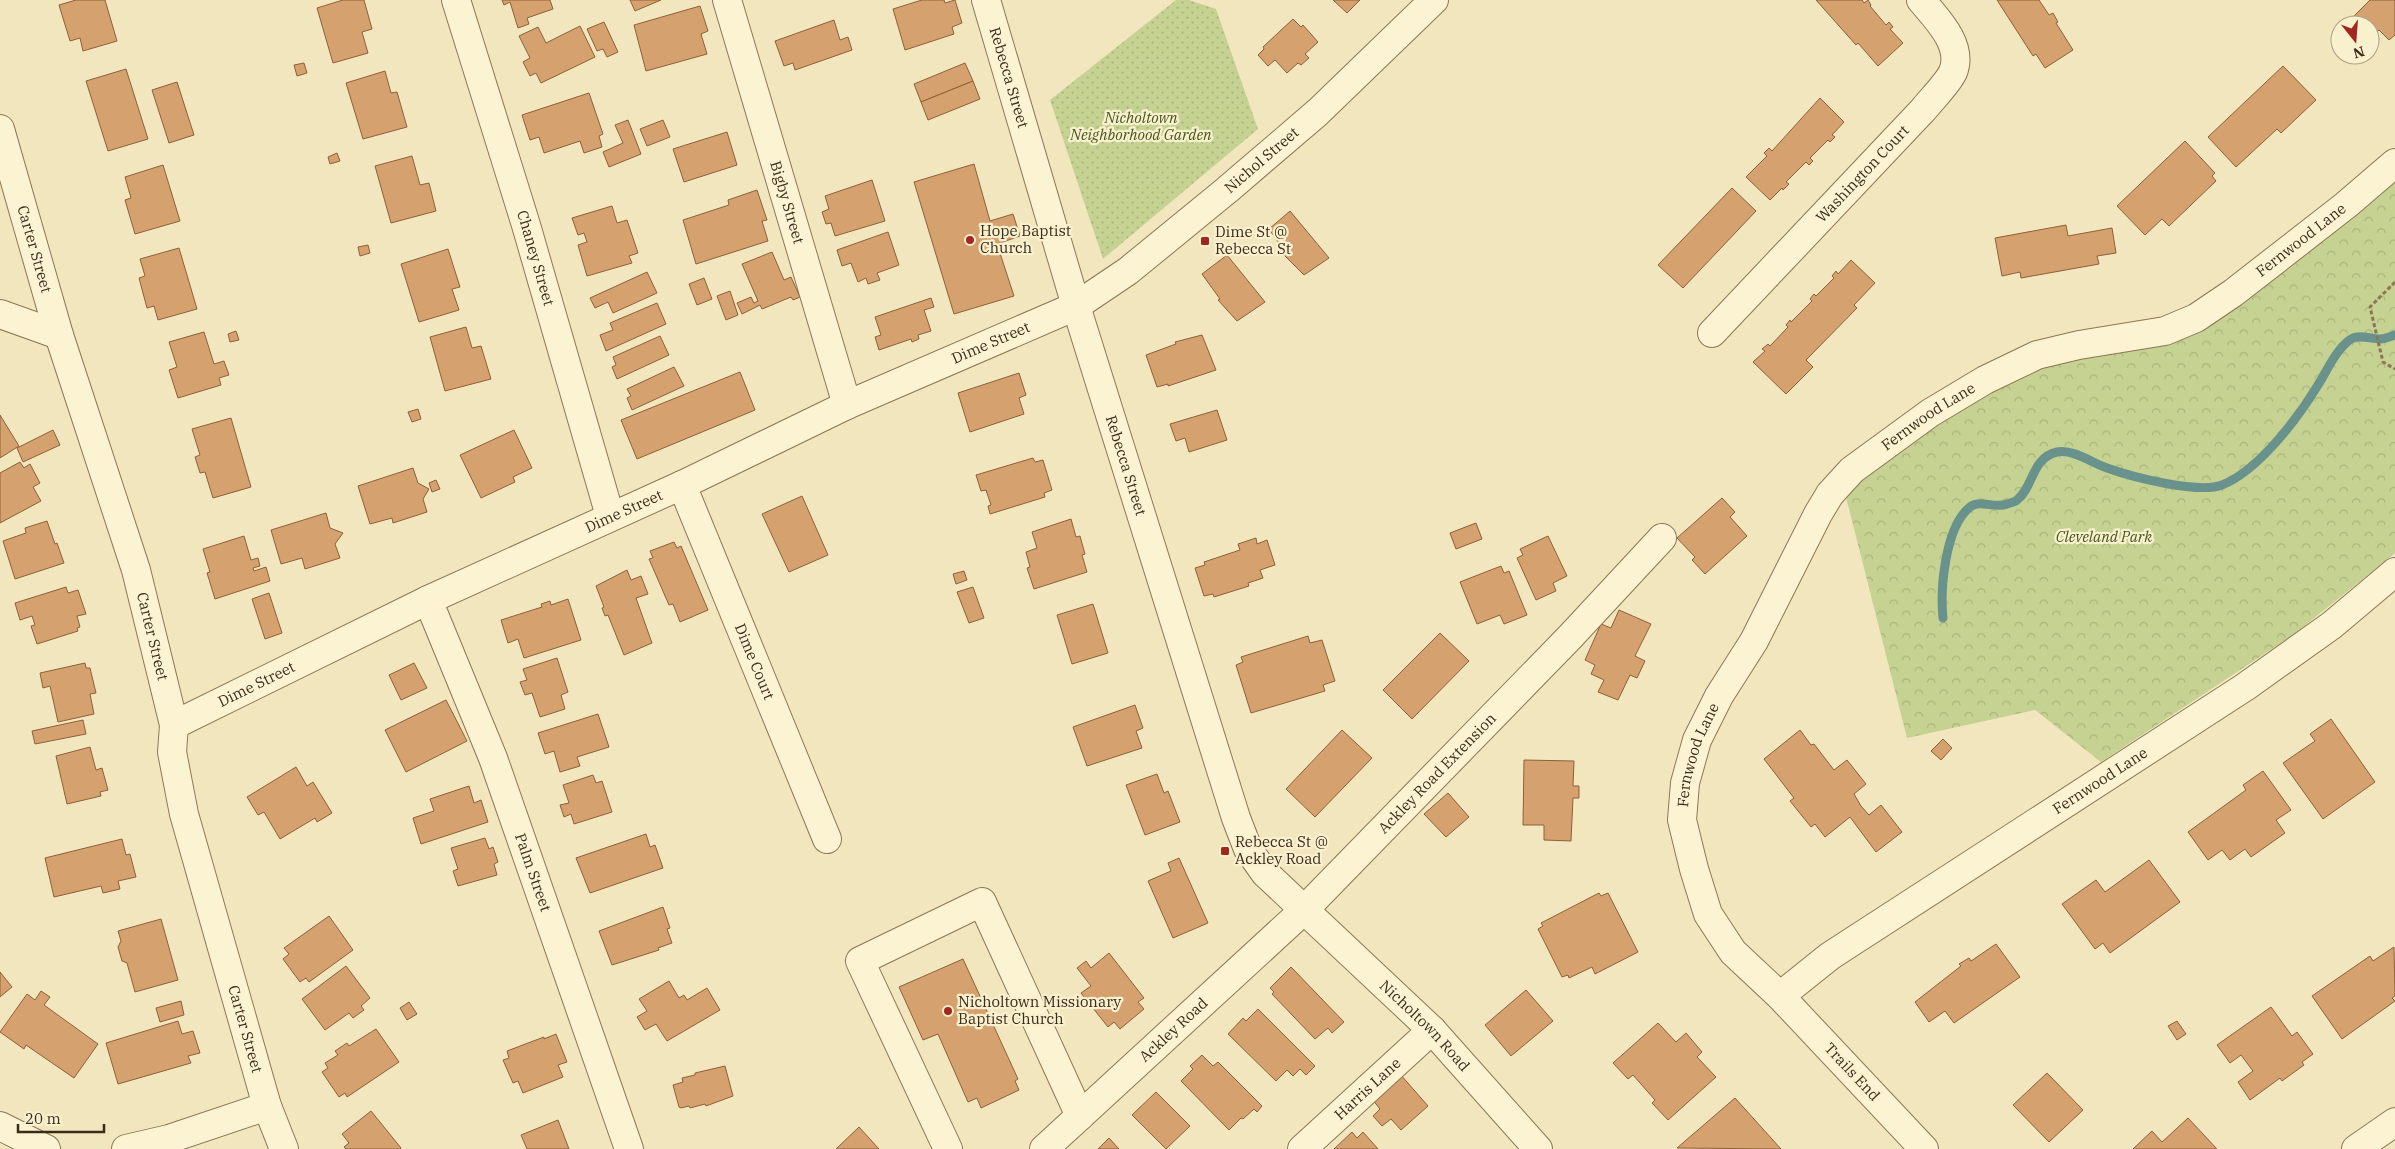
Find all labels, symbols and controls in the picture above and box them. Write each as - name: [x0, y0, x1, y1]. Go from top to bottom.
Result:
- north arrow: [2330, 15, 2380, 65]
- street label: Rebecca Street: [986, 25, 1033, 130]
- text: N: [2351, 42, 2367, 63]
- park label: Nicholtown Neighborhood Garden: [1069, 108, 1212, 144]
- street label: Washington Court: [1811, 121, 1913, 226]
- street label: Nichol Street: [1220, 123, 1302, 197]
- street label: Bigby Street: [766, 158, 809, 246]
- street label: Fernwood Lane: [2252, 199, 2350, 281]
- street label: Carter Street: [13, 203, 56, 295]
- street label: Chaney Street: [513, 208, 559, 308]
- place label: Hope Baptist Church: [980, 221, 1071, 257]
- place label: Dime St @ Rebecca St: [1215, 222, 1291, 258]
- marker: Hope Baptist Church: [964, 234, 976, 246]
- marker: Dime St @ Rebecca St: [1199, 235, 1211, 247]
- street label: Dime Street: [949, 317, 1033, 368]
- street label: Fernwood Lane: [1877, 378, 1978, 454]
- street label: Rebecca Street: [1102, 413, 1151, 518]
- street label: Dime Street: [582, 485, 665, 537]
- park label: Cleveland Park: [2056, 527, 2152, 546]
- street label: Carter Street: [133, 590, 173, 682]
- street label: Dime Court: [731, 621, 779, 702]
- street label: Dime Street: [215, 657, 298, 711]
- street label: Fernwood Lane: [1673, 700, 1723, 808]
- street label: Ackley Road Extension: [1374, 708, 1500, 837]
- street label: Fernwood Lane: [2049, 743, 2151, 818]
- street label: Palm Street: [511, 830, 556, 914]
- place label: Rebecca St @ Ackley Road: [1235, 832, 1328, 868]
- marker: Rebecca St @ Ackley Road: [1219, 845, 1231, 857]
- street label: Nicholtown Road: [1376, 976, 1474, 1075]
- street label: Carter Street: [224, 983, 267, 1075]
- place label: Nicholtown Missionary Baptist Church: [958, 992, 1121, 1028]
- street label: Ackley Road: [1135, 993, 1212, 1066]
- marker: Nicholtown Missionary Baptist Church: [942, 1005, 954, 1017]
- street label: Trails End: [1821, 1039, 1884, 1105]
- street label: Harris Lane: [1330, 1053, 1405, 1124]
- scale bar: [18, 1102, 104, 1134]
- text: 20 m: [25, 1109, 61, 1128]

